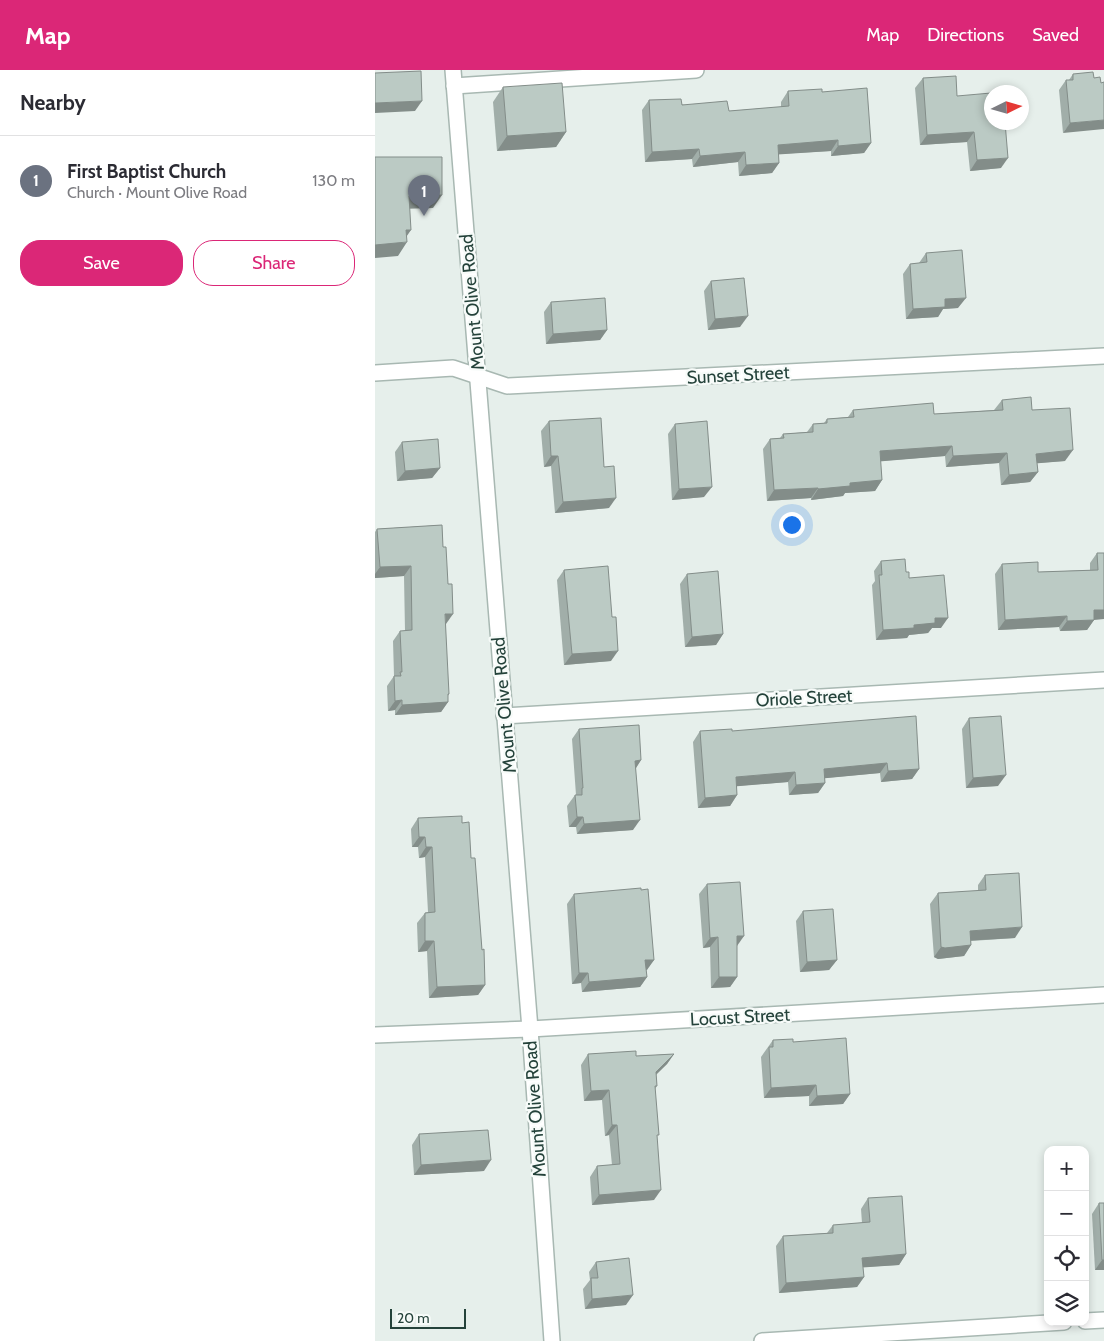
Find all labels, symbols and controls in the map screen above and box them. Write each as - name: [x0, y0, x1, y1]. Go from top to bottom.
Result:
- text: Map: [25, 21, 71, 50]
- text: Map: [866, 24, 899, 46]
- text: Directions: [927, 24, 1004, 46]
- text: Saved: [1032, 24, 1079, 46]
- north arrow: [984, 85, 1029, 130]
- text: Nearby: [20, 90, 86, 115]
- text: First Baptist Church: [67, 160, 226, 183]
- text: 1: [33, 171, 39, 190]
- text: 130 m: [312, 171, 355, 190]
- pin: 1: [408, 175, 440, 216]
- text: Church · Mount Olive Road: [67, 183, 247, 202]
- street label: Mount Olive Road: [455, 233, 489, 371]
- button: Save: [20, 240, 183, 286]
- button: Share: [193, 240, 355, 286]
- street label: Sunset Street: [686, 361, 790, 389]
- your location: [779, 512, 805, 538]
- street label: Mount Olive Road: [487, 636, 521, 774]
- street label: Oriole Street: [755, 684, 853, 712]
- street label: Locust Street: [689, 1003, 791, 1031]
- street label: Mount Olive Road: [519, 1040, 551, 1178]
- map controls: [1044, 1146, 1089, 1326]
- button: +: [1044, 1146, 1089, 1191]
- button: −: [1044, 1191, 1089, 1236]
- button: locate: [1044, 1236, 1089, 1281]
- button: layers: [1044, 1281, 1089, 1326]
- scale bar: [390, 1306, 466, 1329]
- text: 20 m: [397, 1309, 430, 1327]

